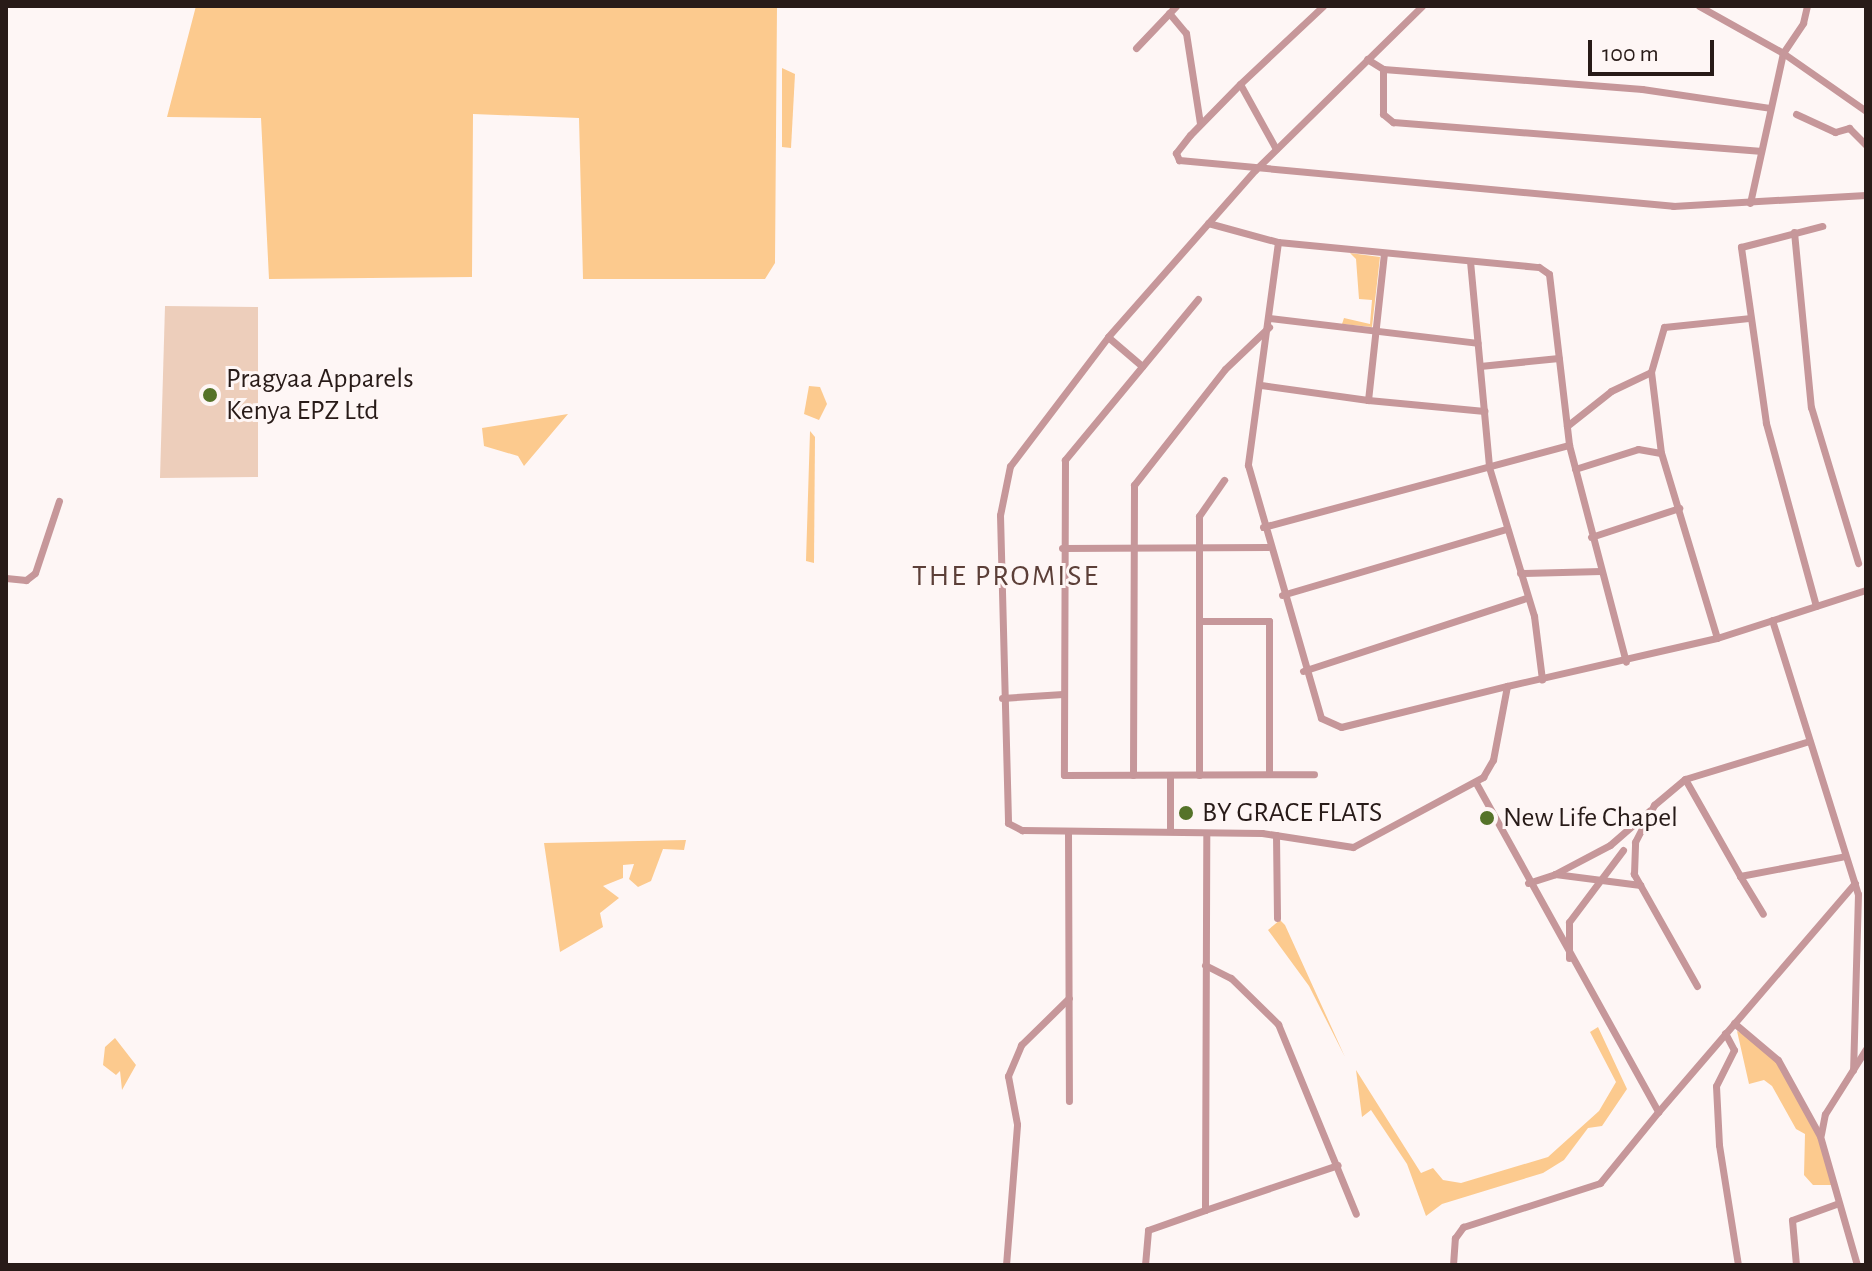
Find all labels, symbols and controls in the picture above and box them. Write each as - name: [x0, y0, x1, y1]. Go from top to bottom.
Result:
- scale bar: [1592, 24, 1718, 74]
- text: 100 m: [1602, 42, 1659, 66]
- place label: Pragyaa Apparels Kenya EPZ Ltd: [226, 362, 413, 428]
- marker: Pragyaa Apparels Kenya EPZ Ltd: [201, 386, 219, 404]
- district label: THE PROMISE: [912, 558, 1100, 594]
- place label: BY GRACE FLATS: [1202, 796, 1382, 830]
- place label: New Life Chapel: [1503, 801, 1678, 835]
- marker: BY GRACE FLATS: [1177, 804, 1195, 822]
- marker: New Life Chapel: [1478, 809, 1496, 827]

